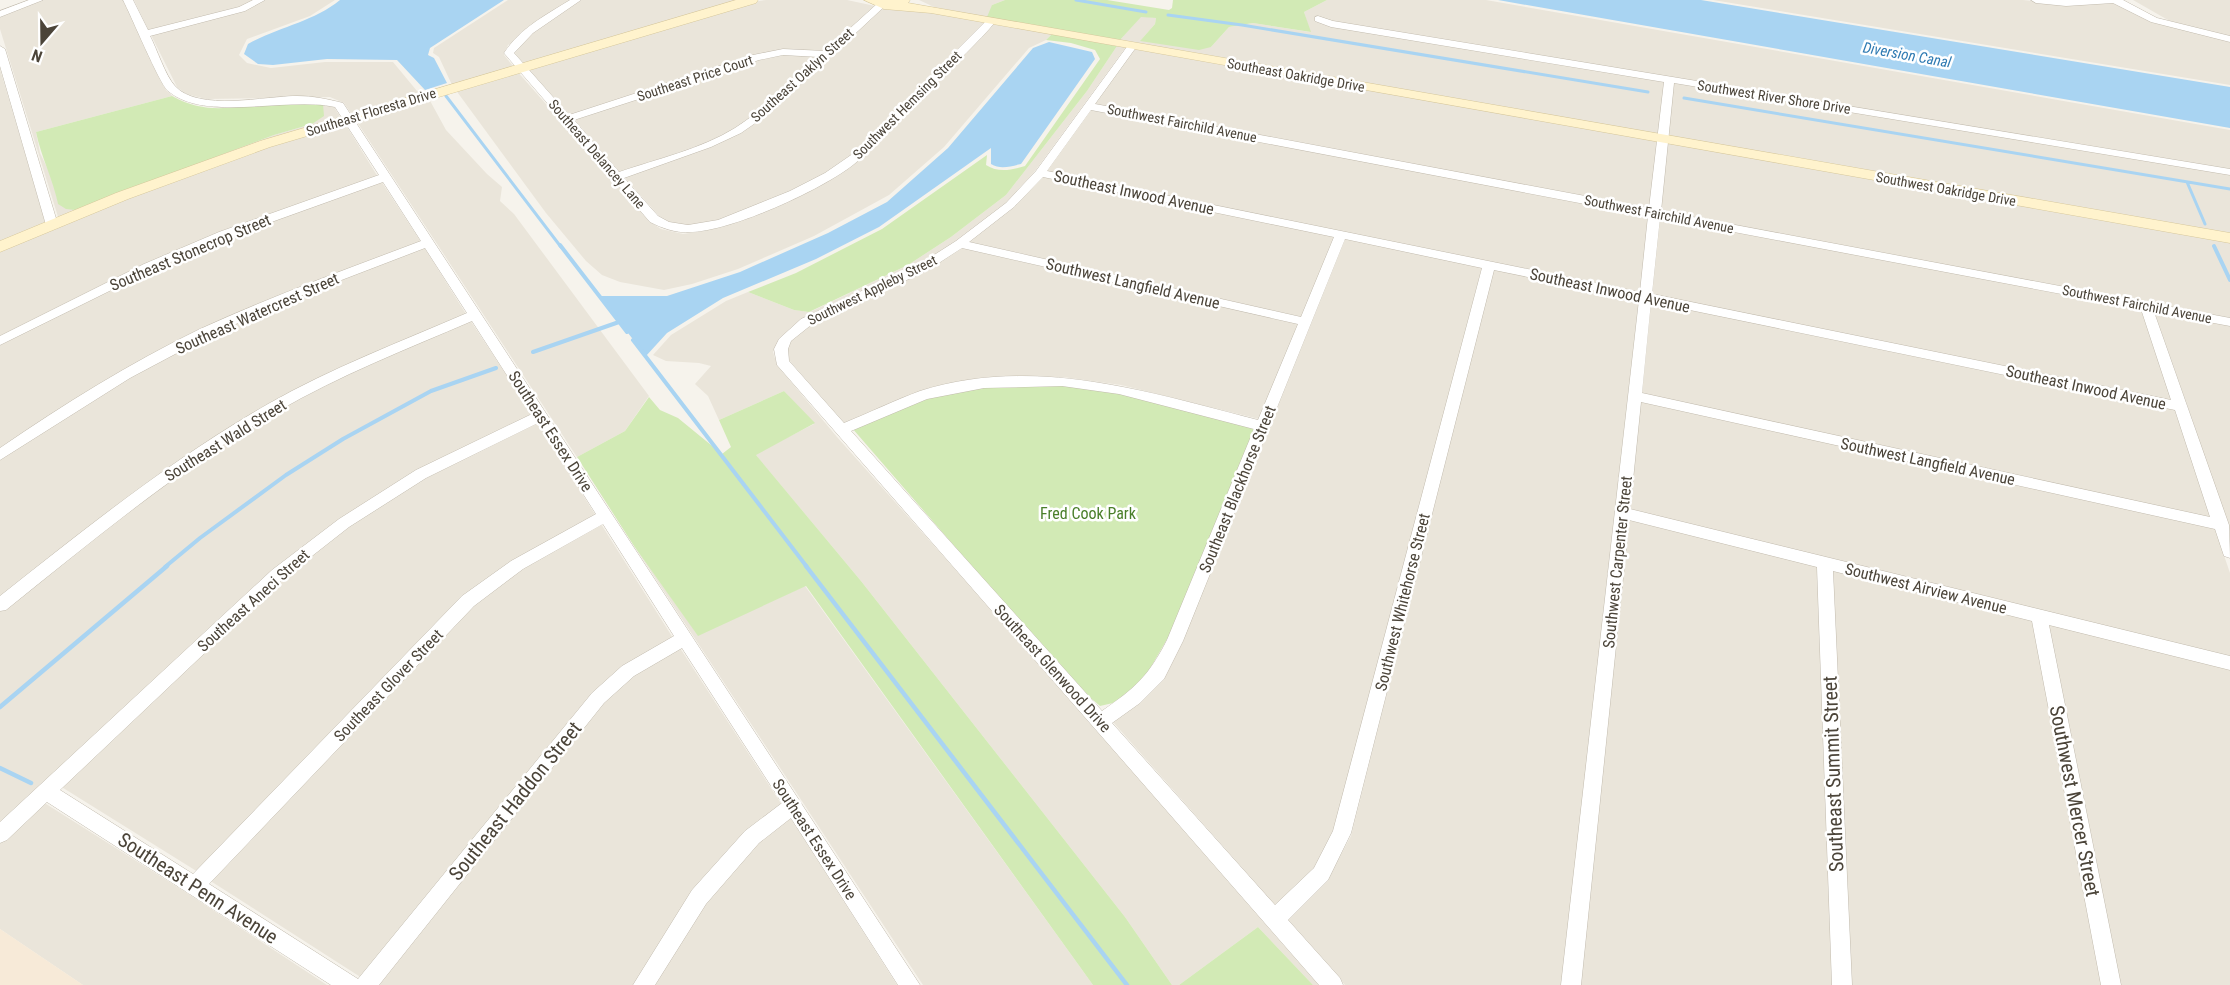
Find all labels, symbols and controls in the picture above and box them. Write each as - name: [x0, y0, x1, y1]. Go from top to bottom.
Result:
- north arrow: [12, 12, 72, 72]
- street label: Southeast Oaklyn Street: [748, 25, 856, 125]
- water label: Diversion Canal: [1861, 38, 1953, 72]
- text: N: [29, 45, 45, 66]
- street label: Southwest Hemsing Street: [850, 48, 964, 162]
- street label: Southeast Price Court: [635, 52, 755, 104]
- street label: Southeast Oakridge Drive: [1226, 55, 1366, 95]
- street label: Southwest River Shore Drive: [1696, 77, 1852, 117]
- street label: Southeast Floresta Drive: [304, 84, 438, 139]
- street label: Southeast Delancey Lane: [545, 96, 649, 212]
- street label: Southwest Fairchild Avenue: [1106, 101, 1259, 145]
- street label: Southeast Inwood Avenue: [1052, 166, 1216, 219]
- street label: Southwest Oakridge Drive: [1875, 169, 2018, 209]
- street label: Southwest Fairchild Avenue: [1583, 192, 1736, 236]
- street label: Southeast Stonecrop Street: [107, 210, 274, 295]
- street label: Southwest Appleby Street: [805, 252, 939, 328]
- street label: Southwest Langfield Avenue: [1044, 254, 1222, 313]
- street label: Southeast Inwood Avenue: [1528, 264, 1692, 317]
- street label: Southeast Watercrest Street: [173, 269, 342, 358]
- street label: Southwest Fairchild Avenue: [2061, 282, 2214, 326]
- street label: Southeast Inwood Avenue: [2004, 361, 2168, 414]
- street label: Southeast Essex Drive: [504, 367, 597, 495]
- street label: Southeast Wald Street: [161, 395, 290, 486]
- street label: Southeast Blackhorse Street: [1195, 403, 1280, 576]
- street label: Southwest Langfield Avenue: [1839, 434, 2017, 489]
- street label: Southwest Carpenter Street: [1599, 475, 1636, 649]
- park label: Fred Cook Park: [1040, 504, 1137, 523]
- street label: Southwest Whitehorse Street: [1371, 511, 1434, 693]
- street label: Southeast Aneci Street: [193, 545, 313, 656]
- street label: Southwest Airview Avenue: [1843, 559, 2009, 618]
- street label: Southeast Glenwood Drive: [990, 600, 1115, 736]
- street label: Southeast Glover Street: [330, 625, 447, 745]
- street label: Southeast Summit Street: [1818, 675, 1848, 873]
- street label: Southwest Mercer Street: [2045, 703, 2105, 899]
- street label: Southeast Haddon Street: [444, 717, 586, 885]
- street label: Southeast Essex Drive: [768, 775, 861, 903]
- street label: Southeast Penn Avenue: [113, 827, 283, 949]

